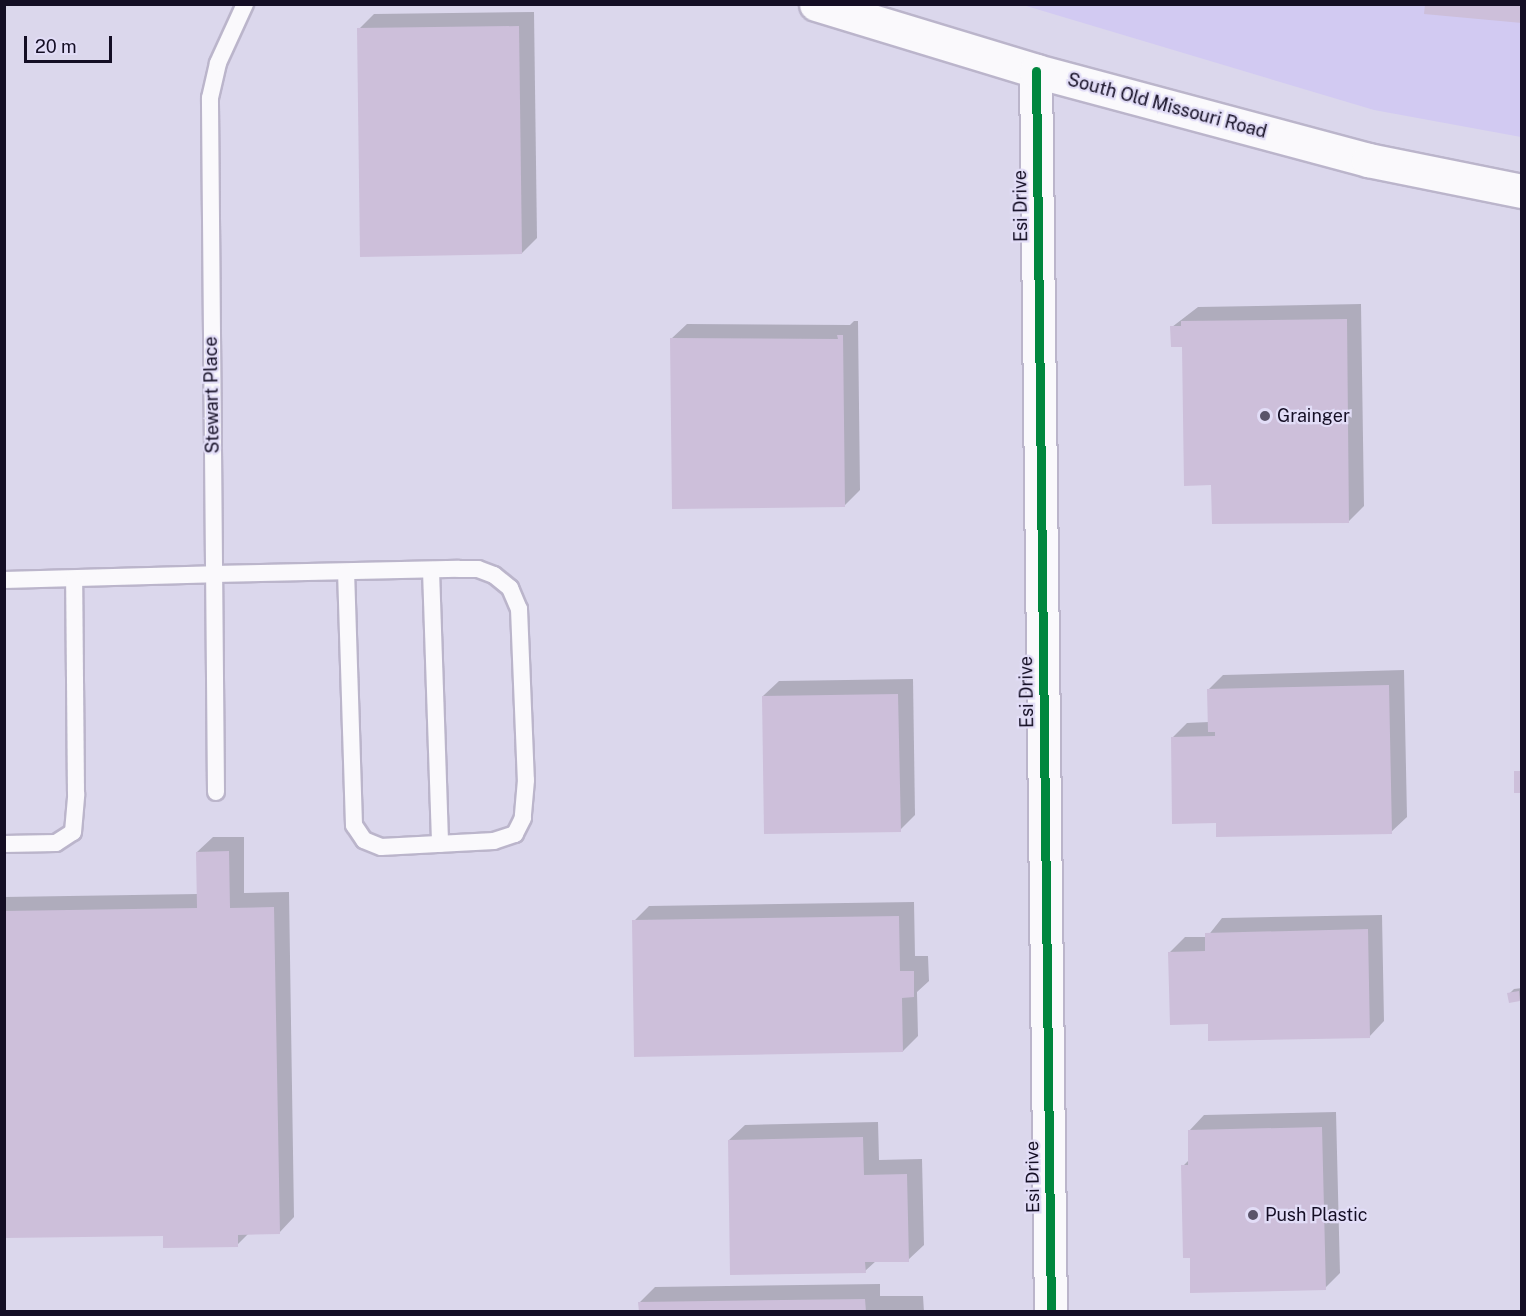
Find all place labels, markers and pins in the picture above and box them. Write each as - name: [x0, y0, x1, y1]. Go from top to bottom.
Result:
- place label: Grainger: [1277, 405, 1350, 427]
- marker: Grainger: [1258, 409, 1272, 423]
- place label: Push Plastic: [1265, 1204, 1368, 1226]
- marker: Push Plastic: [1246, 1208, 1260, 1222]

